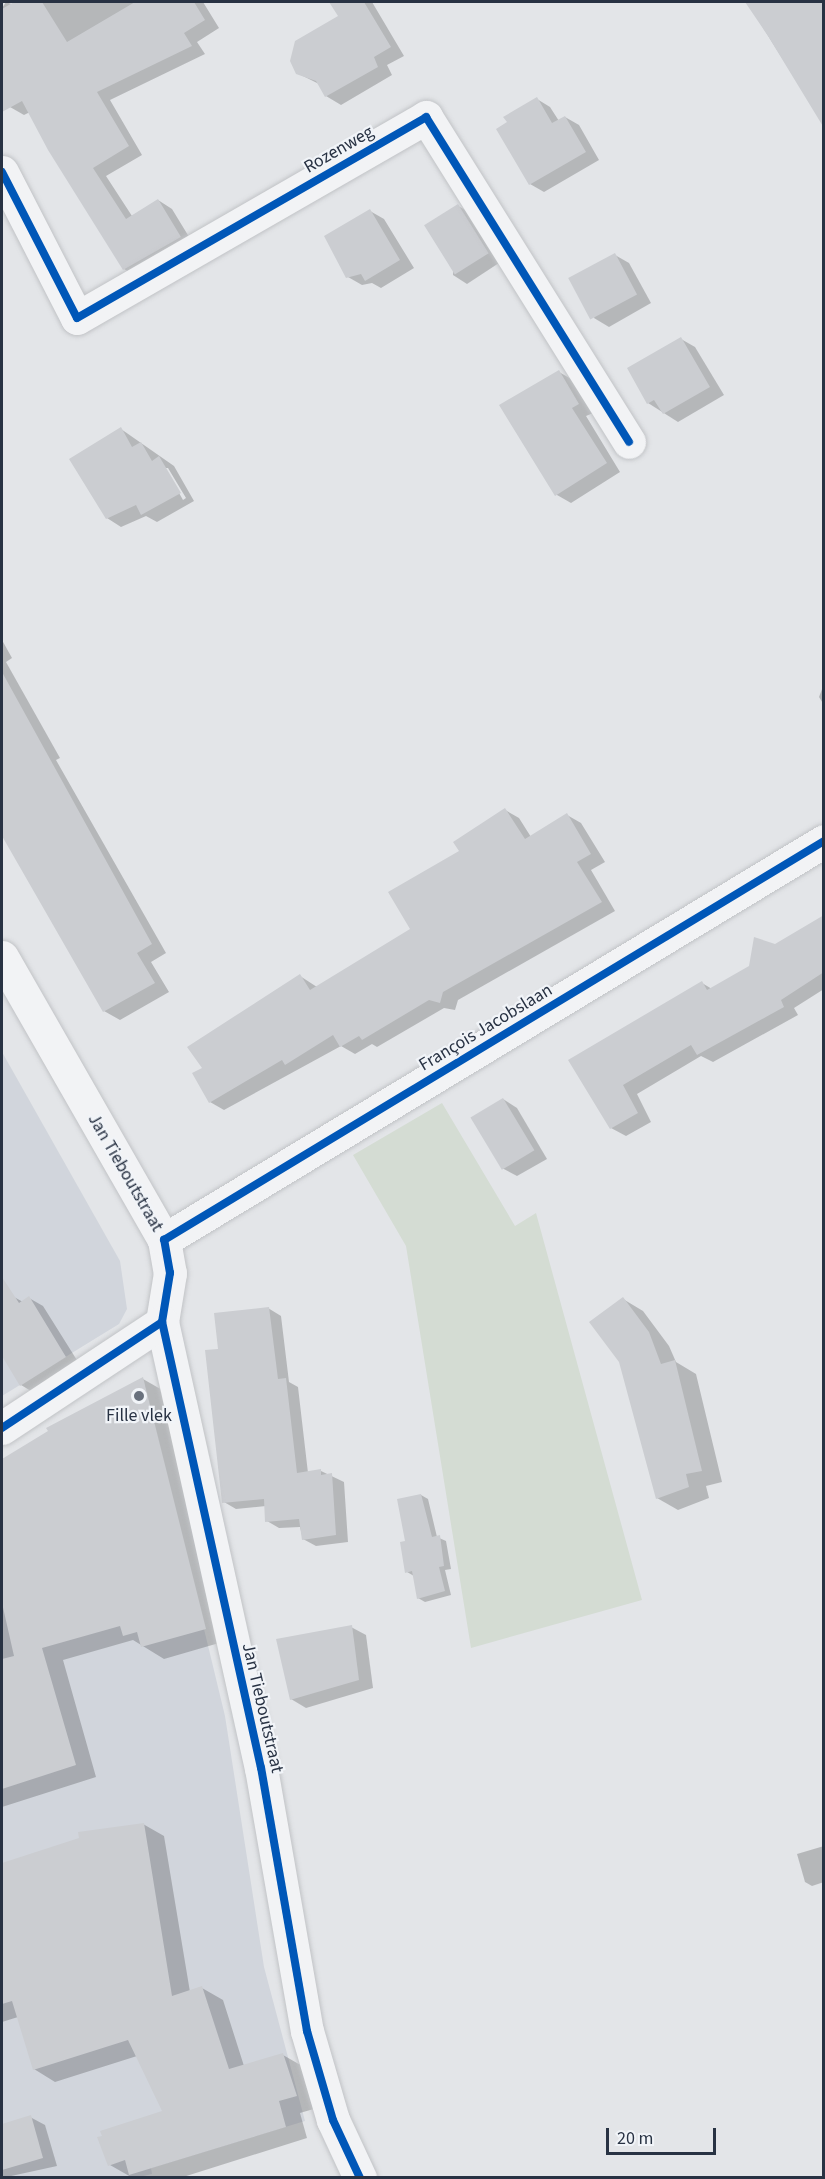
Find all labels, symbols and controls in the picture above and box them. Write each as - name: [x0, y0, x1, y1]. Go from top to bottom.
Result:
- street label: Rozenweg: [300, 121, 378, 179]
- street label: François Jacobslaan: [415, 980, 557, 1076]
- street label: Jan Tieboutstraat: [82, 1110, 168, 1236]
- marker: Fille vlek: [132, 1389, 146, 1403]
- place label: Fille vlek: [106, 1405, 172, 1427]
- street label: Jan Tieboutstraat: [237, 1641, 287, 1775]
- scale bar: [609, 2116, 718, 2154]
- text: 20 m: [617, 2126, 653, 2151]

